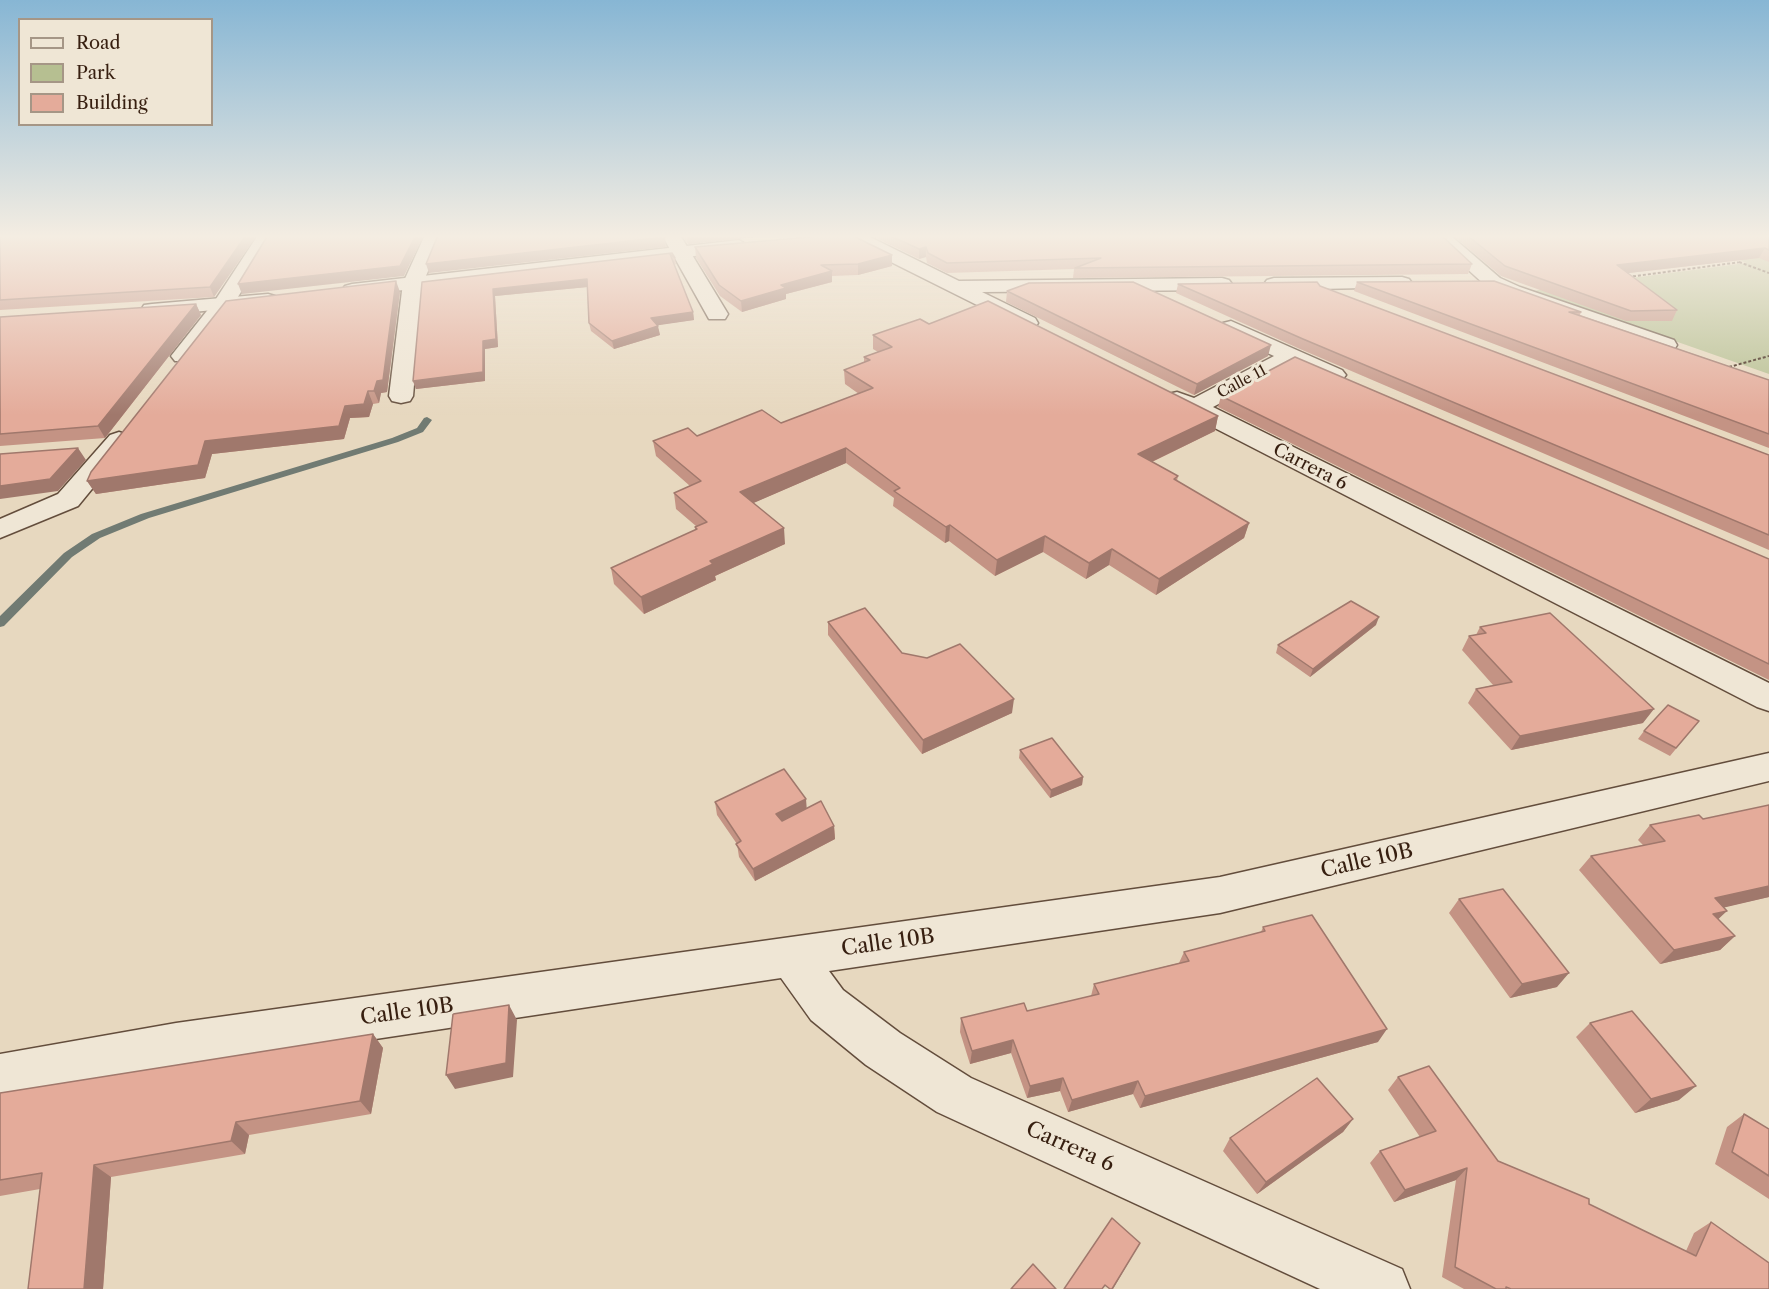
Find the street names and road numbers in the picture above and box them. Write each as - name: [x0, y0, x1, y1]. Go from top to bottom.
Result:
- street label: Calle 11: [1214, 362, 1270, 402]
- street label: Carrera 6: [1269, 439, 1351, 495]
- street label: Calle 10B: [1318, 838, 1416, 884]
- street label: Calle 10B: [840, 924, 936, 962]
- street label: Calle 10B: [359, 993, 455, 1031]
- street label: Carrera 6: [1022, 1116, 1118, 1178]

